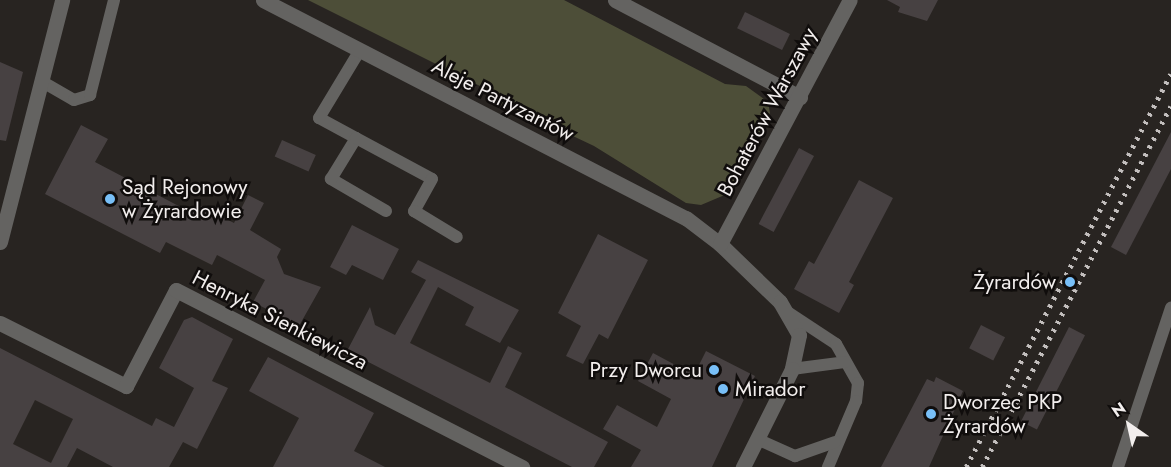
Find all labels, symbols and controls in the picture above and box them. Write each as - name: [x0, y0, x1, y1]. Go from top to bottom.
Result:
- street label: Bohaterów Warszawy: [712, 24, 822, 200]
- street label: Aleje Partyzantów: [428, 53, 578, 147]
- place label: Sąd Rejonowy w Żyrardowie: [122, 174, 248, 224]
- marker: Sąd Rejonowy w Żyrardowie: [103, 192, 117, 206]
- street label: Henryka Sienkiewicza: [188, 265, 372, 375]
- place label: Żyrardów: [973, 269, 1056, 295]
- marker: Żyrardów: [1061, 273, 1079, 291]
- place label: Przy Dworcu: [590, 357, 702, 383]
- marker: Przy Dworcu: [707, 363, 721, 377]
- place label: Mirador: [735, 376, 805, 402]
- marker: Mirador: [716, 382, 730, 396]
- place label: Dworzec PKP Żyrardów: [943, 389, 1062, 439]
- north arrow: [1099, 395, 1159, 455]
- text: N: [1107, 397, 1130, 423]
- marker: Dworzec PKP Żyrardów: [924, 407, 938, 421]

